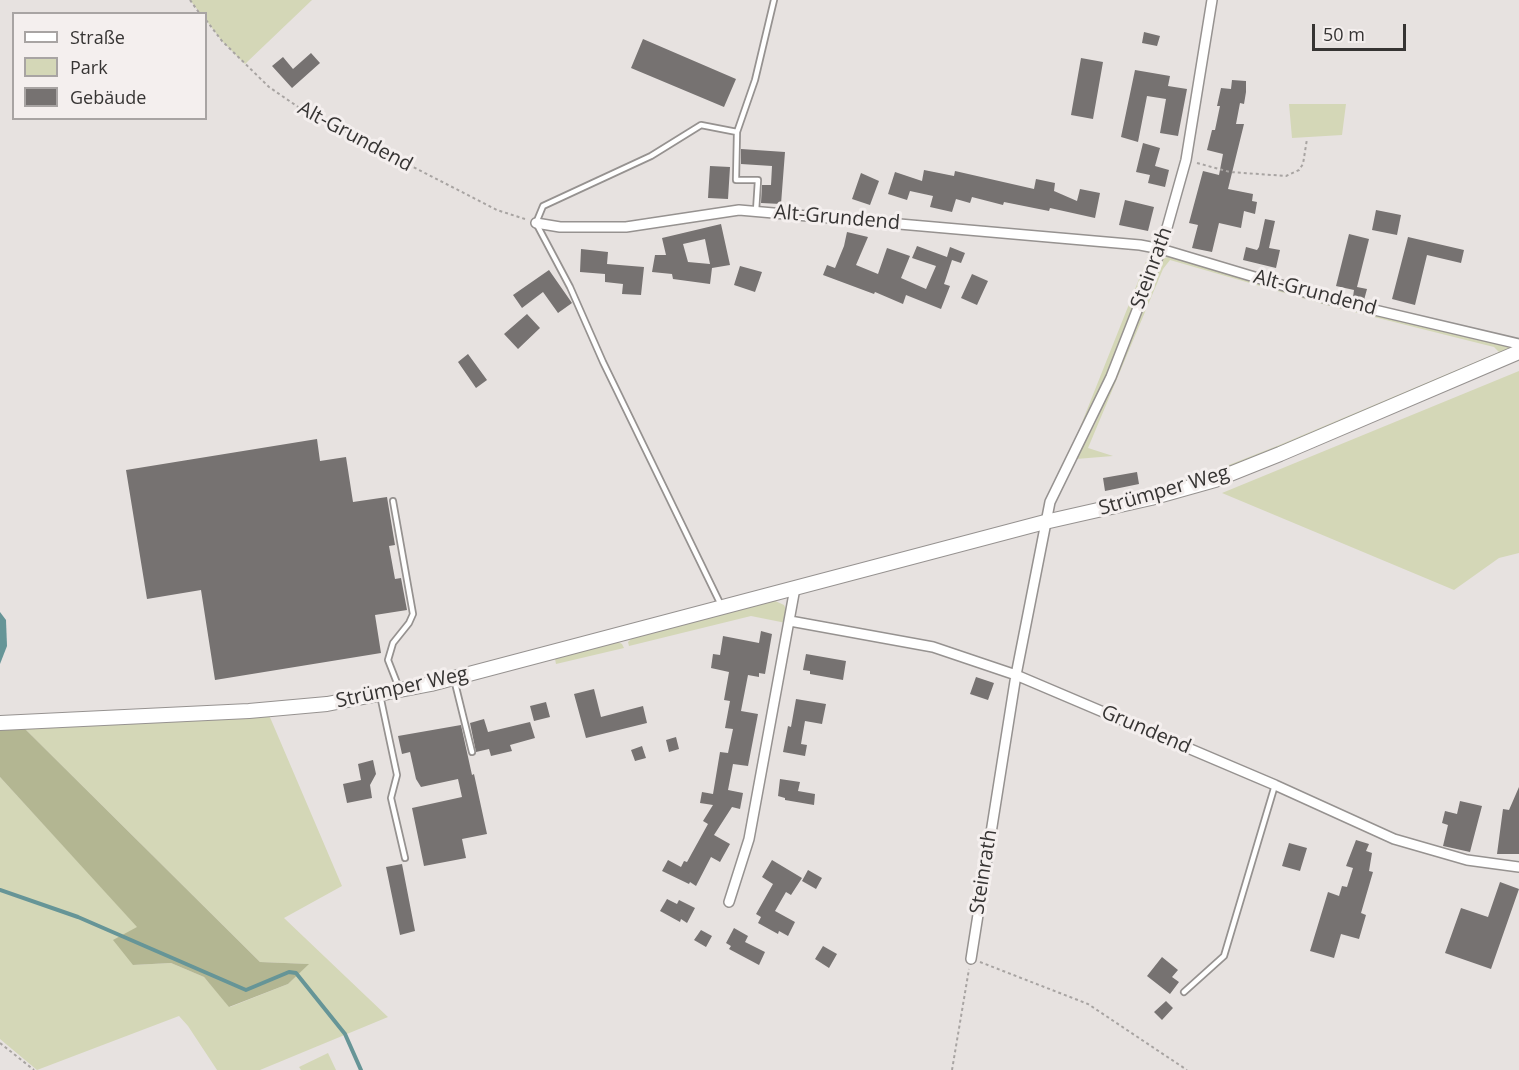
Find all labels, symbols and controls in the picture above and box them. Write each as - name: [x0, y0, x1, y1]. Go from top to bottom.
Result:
- legend: [12, 12, 207, 120]
- scale bar: [1315, 12, 1410, 50]
- text: 50 m: [1323, 22, 1365, 46]
- text: Straße: [70, 25, 125, 49]
- text: Park: [70, 55, 108, 79]
- text: Gebäude: [70, 85, 146, 109]
- street label: Alt-Grundend: [294, 97, 416, 177]
- street label: Alt-Grundend: [773, 201, 901, 235]
- street label: Steinrath: [1126, 224, 1178, 312]
- street label: Alt-Grundend: [1251, 265, 1379, 321]
- street label: Strümper Weg: [1096, 461, 1232, 521]
- street label: Strümper Weg: [334, 662, 470, 714]
- street label: Grundend: [1097, 700, 1195, 760]
- street label: Steinrath: [965, 828, 1003, 916]

